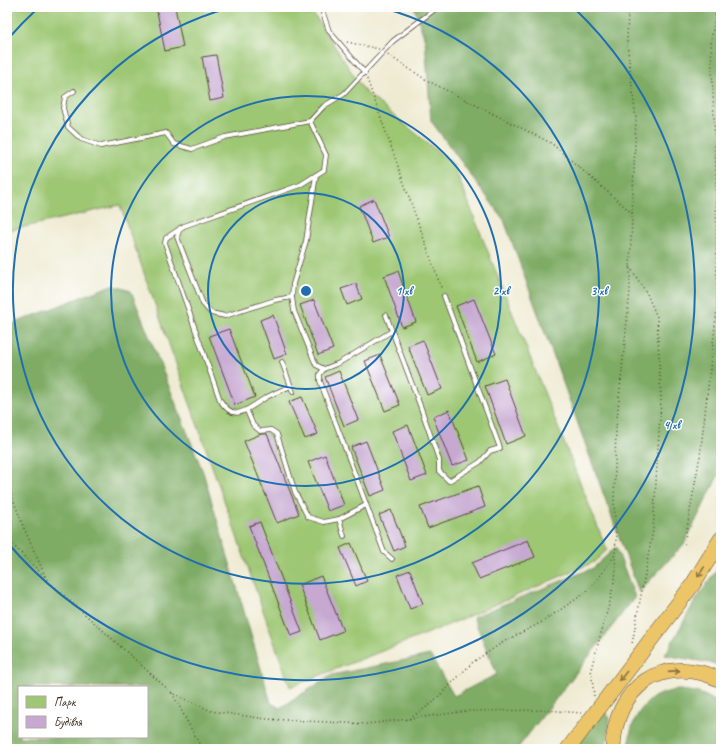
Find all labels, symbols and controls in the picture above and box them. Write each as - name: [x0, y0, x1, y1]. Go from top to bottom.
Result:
- text: 1 хв: [396, 283, 414, 299]
- text: 2 хв: [493, 283, 511, 299]
- text: 3 хв: [591, 283, 609, 299]
- centre of rings: [299, 284, 313, 298]
- text: 4 хв: [664, 417, 682, 433]
- one-way arrow: [697, 566, 705, 577]
- one-way arrow: [667, 668, 680, 675]
- one-way arrow: [619, 671, 627, 682]
- legend: [18, 686, 148, 738]
- text: Парк: [54, 694, 77, 710]
- text: Будівля: [54, 714, 83, 730]

